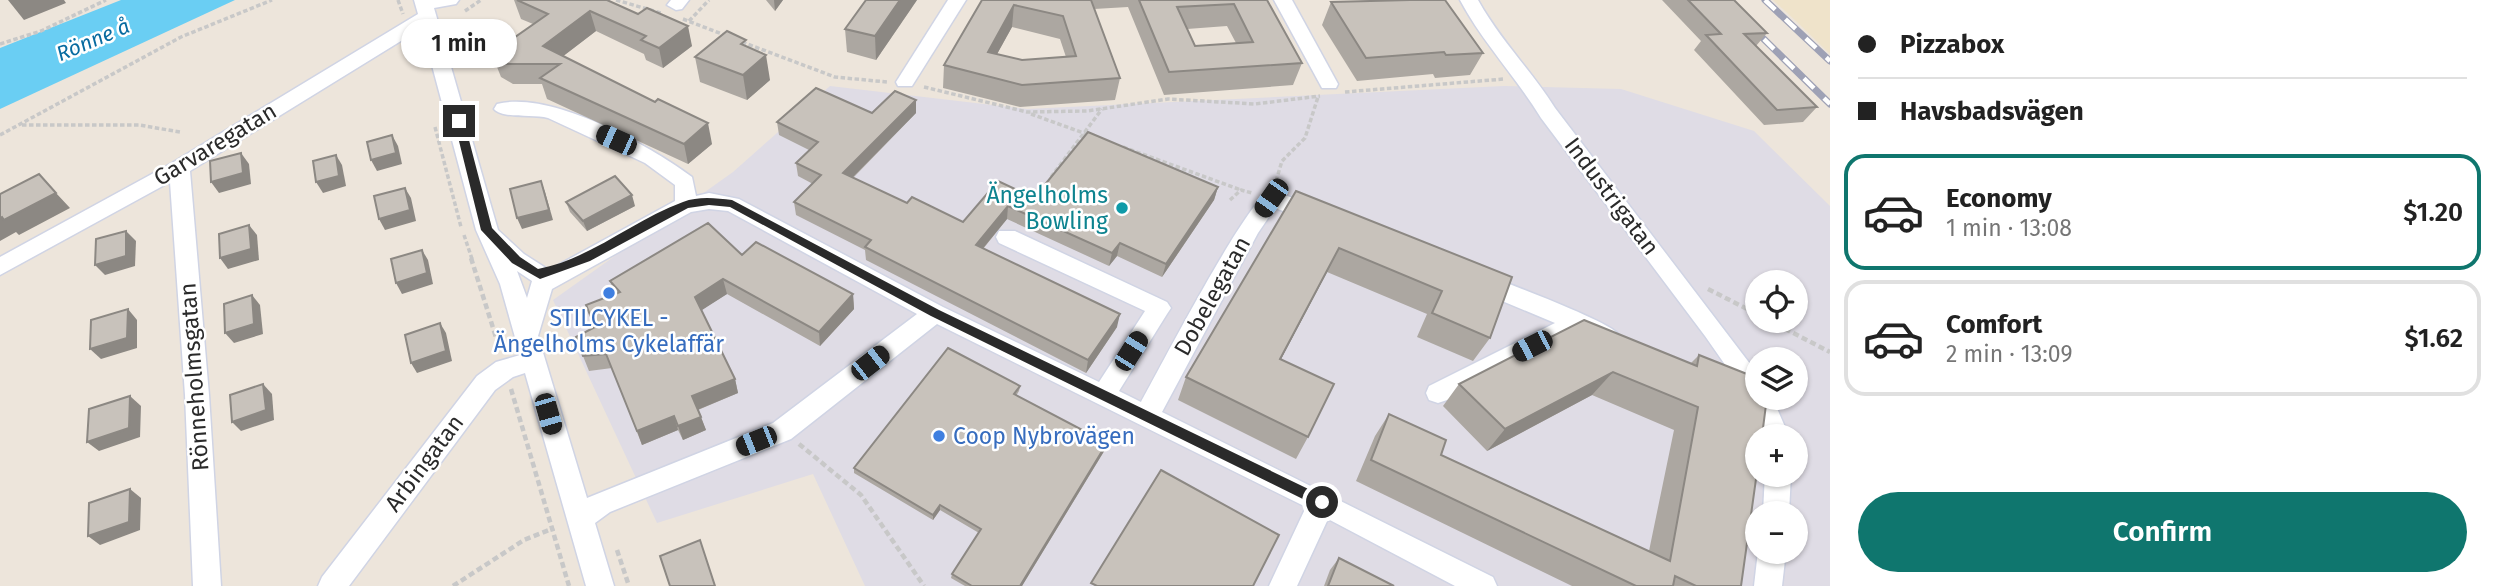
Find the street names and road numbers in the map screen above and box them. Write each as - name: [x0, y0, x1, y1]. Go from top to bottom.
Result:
- street label: Garvaregatan: [149, 96, 281, 192]
- street label: Industrigatan: [1559, 132, 1665, 260]
- street label: Dobelegatan: [1168, 232, 1256, 360]
- street label: Rönneholmsgatan: [173, 282, 215, 472]
- street label: Arbingatan: [379, 409, 469, 517]

